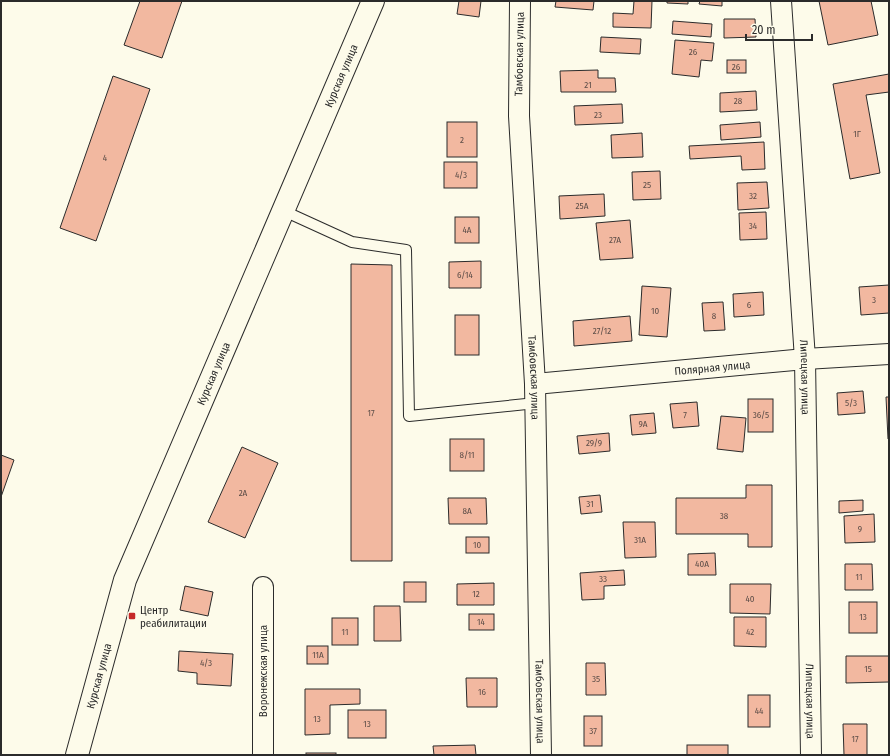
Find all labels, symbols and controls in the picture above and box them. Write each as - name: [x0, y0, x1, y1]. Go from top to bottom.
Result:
- street label: Тамбовская улица: [512, 12, 527, 96]
- scale bar: [746, 16, 812, 42]
- text: 20 m: [752, 23, 776, 37]
- street label: Курская улица: [322, 42, 361, 109]
- house number: 26: [689, 47, 698, 57]
- house number: 26: [732, 62, 741, 72]
- house number: 21: [584, 80, 592, 90]
- house number: 28: [734, 96, 743, 106]
- house number: 23: [594, 110, 602, 120]
- house number: 1Г: [853, 129, 862, 139]
- house number: 2: [460, 135, 464, 145]
- house number: 4: [103, 153, 108, 163]
- house number: 4/3: [455, 170, 467, 180]
- house number: 25: [643, 180, 651, 190]
- house number: 32: [749, 191, 757, 201]
- house number: 25А: [576, 201, 589, 211]
- house number: 34: [749, 221, 758, 231]
- house number: 4А: [462, 225, 472, 235]
- house number: 27А: [609, 235, 621, 245]
- house number: 6/14: [457, 270, 474, 280]
- house number: 3: [872, 295, 876, 305]
- house number: 6: [747, 300, 752, 310]
- house number: 10: [651, 306, 659, 316]
- house number: 8: [712, 311, 717, 321]
- house number: 27/12: [593, 326, 611, 336]
- street label: Тамбовская улица: [525, 335, 542, 420]
- street label: Липецкая улица: [797, 339, 812, 415]
- street label: Курская улица: [195, 340, 233, 407]
- street label: Полярная улица: [674, 358, 751, 378]
- house number: 5/3: [845, 398, 857, 408]
- house number: 17: [367, 408, 375, 418]
- house number: 7: [683, 410, 687, 420]
- house number: 36/5: [753, 410, 769, 420]
- house number: 9А: [638, 419, 648, 429]
- house number: 29/9: [586, 438, 602, 448]
- house number: 8/11: [459, 450, 475, 460]
- house number: 2А: [239, 488, 248, 498]
- house number: 31: [586, 499, 594, 509]
- house number: 8А: [462, 506, 472, 516]
- house number: 38: [720, 511, 729, 521]
- house number: 9: [858, 524, 862, 534]
- house number: 31А: [634, 535, 646, 545]
- house number: 10: [473, 540, 481, 550]
- house number: 40А: [695, 559, 709, 569]
- house number: 11: [856, 572, 862, 582]
- house number: 33: [599, 574, 607, 584]
- house number: 12: [472, 589, 480, 599]
- house number: 40: [745, 594, 755, 604]
- place label: Центр реабилитации: [140, 604, 207, 630]
- marker: Центр реабилитации: [127, 611, 137, 621]
- house number: 13: [859, 612, 867, 622]
- house number: 14: [477, 617, 486, 627]
- street label: Воронежская улица: [257, 625, 270, 717]
- house number: 11: [342, 627, 348, 637]
- house number: 42: [746, 627, 754, 637]
- street label: Курская улица: [84, 642, 114, 710]
- house number: 11А: [312, 650, 324, 660]
- house number: 4/3: [200, 658, 212, 668]
- street label: Тамбовская улица: [532, 659, 547, 744]
- street label: Липецкая улица: [803, 663, 817, 739]
- house number: 15: [864, 664, 872, 674]
- house number: 35: [592, 674, 600, 684]
- house number: 16: [478, 687, 487, 697]
- house number: 44: [755, 706, 764, 716]
- house number: 13: [313, 714, 321, 724]
- house number: 13: [363, 719, 371, 729]
- house number: 37: [589, 726, 597, 736]
- house number: 17: [851, 734, 859, 744]

